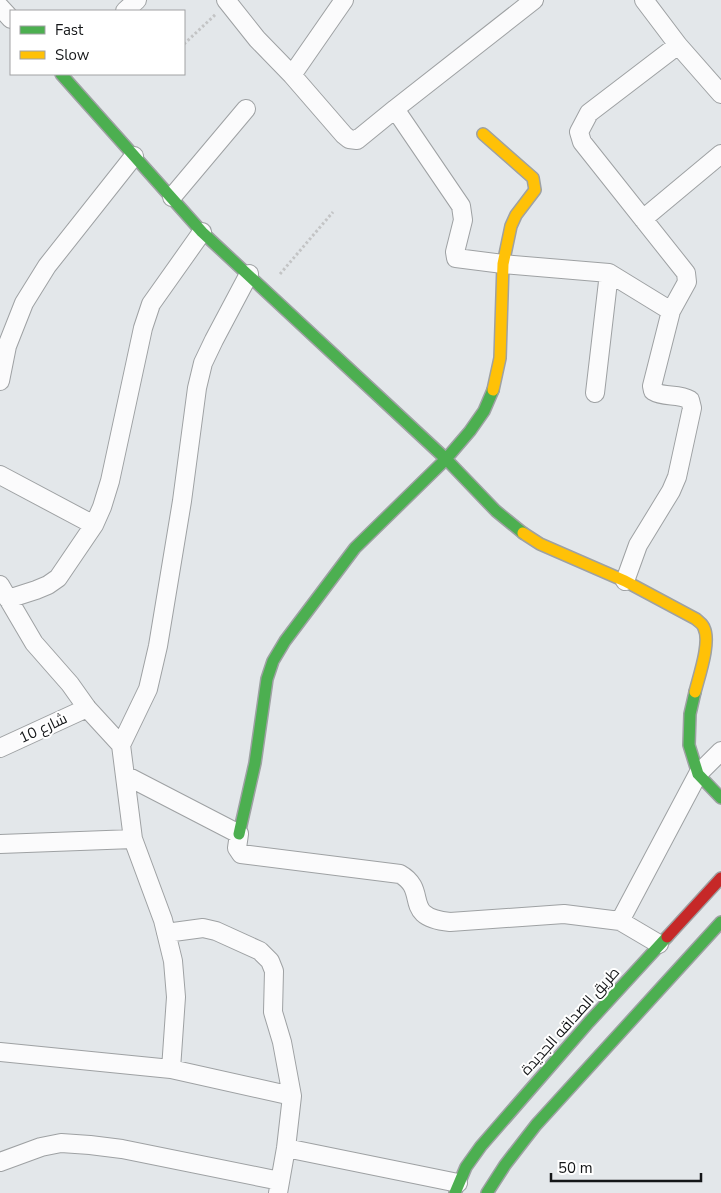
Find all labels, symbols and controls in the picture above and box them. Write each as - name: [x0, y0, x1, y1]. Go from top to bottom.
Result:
- legend: [10, 10, 185, 75]
- text: Fast: [55, 20, 84, 40]
- text: Slow: [55, 45, 90, 65]
- street label: شارع 10: [16, 708, 71, 749]
- street label: طريق الصداقه الجديدة: [516, 963, 624, 1079]
- scale bar: [551, 1150, 701, 1182]
- text: 50 m: [558, 1158, 593, 1178]

